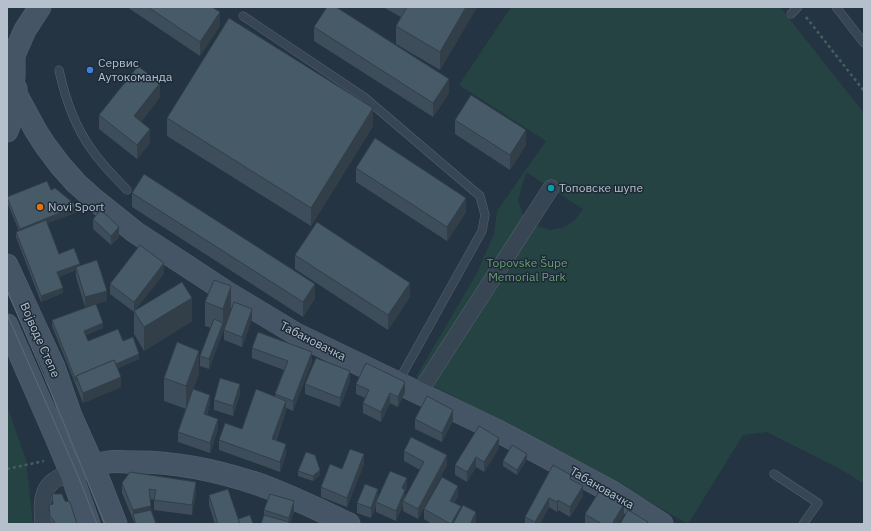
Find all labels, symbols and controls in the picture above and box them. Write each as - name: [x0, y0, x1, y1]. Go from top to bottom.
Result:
- place label: Сервис Аутокоманда: [98, 55, 173, 84]
- marker: Сервис Аутокоманда: [85, 65, 95, 75]
- place label: Топовске шупе: [559, 180, 643, 195]
- marker: Топовске шупе: [546, 183, 556, 193]
- place label: Novi Sport: [48, 199, 104, 214]
- marker: Novi Sport: [35, 202, 45, 212]
- park label: Topovske Šupe Memorial Park: [486, 255, 568, 284]
- street label: Војводе Степе: [17, 300, 64, 380]
- street label: Табановачка: [278, 318, 349, 364]
- street label: Табановачка: [567, 463, 638, 512]

